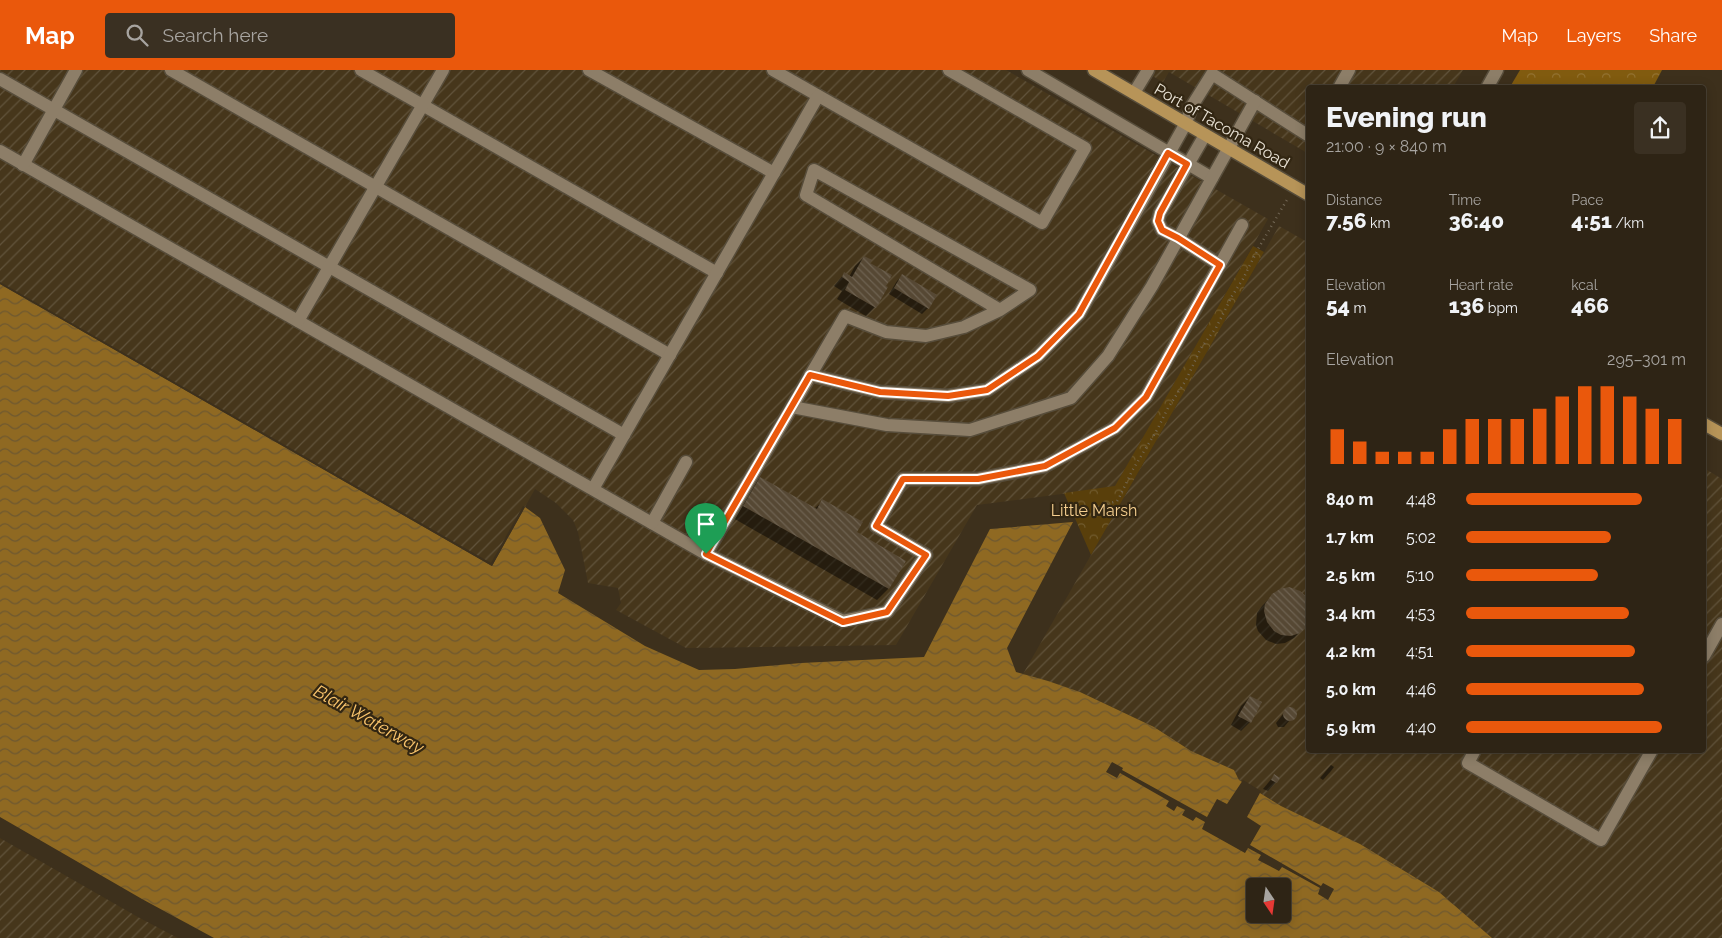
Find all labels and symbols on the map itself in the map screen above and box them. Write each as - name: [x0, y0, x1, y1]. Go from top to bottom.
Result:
- street label: Port of Tacoma Road: [1151, 79, 1293, 173]
- park label: Little Marsh: [1051, 501, 1137, 520]
- pin: [685, 503, 727, 554]
- water label: Blair Waterway: [310, 680, 429, 758]
- north arrow: [1246, 878, 1291, 922]

